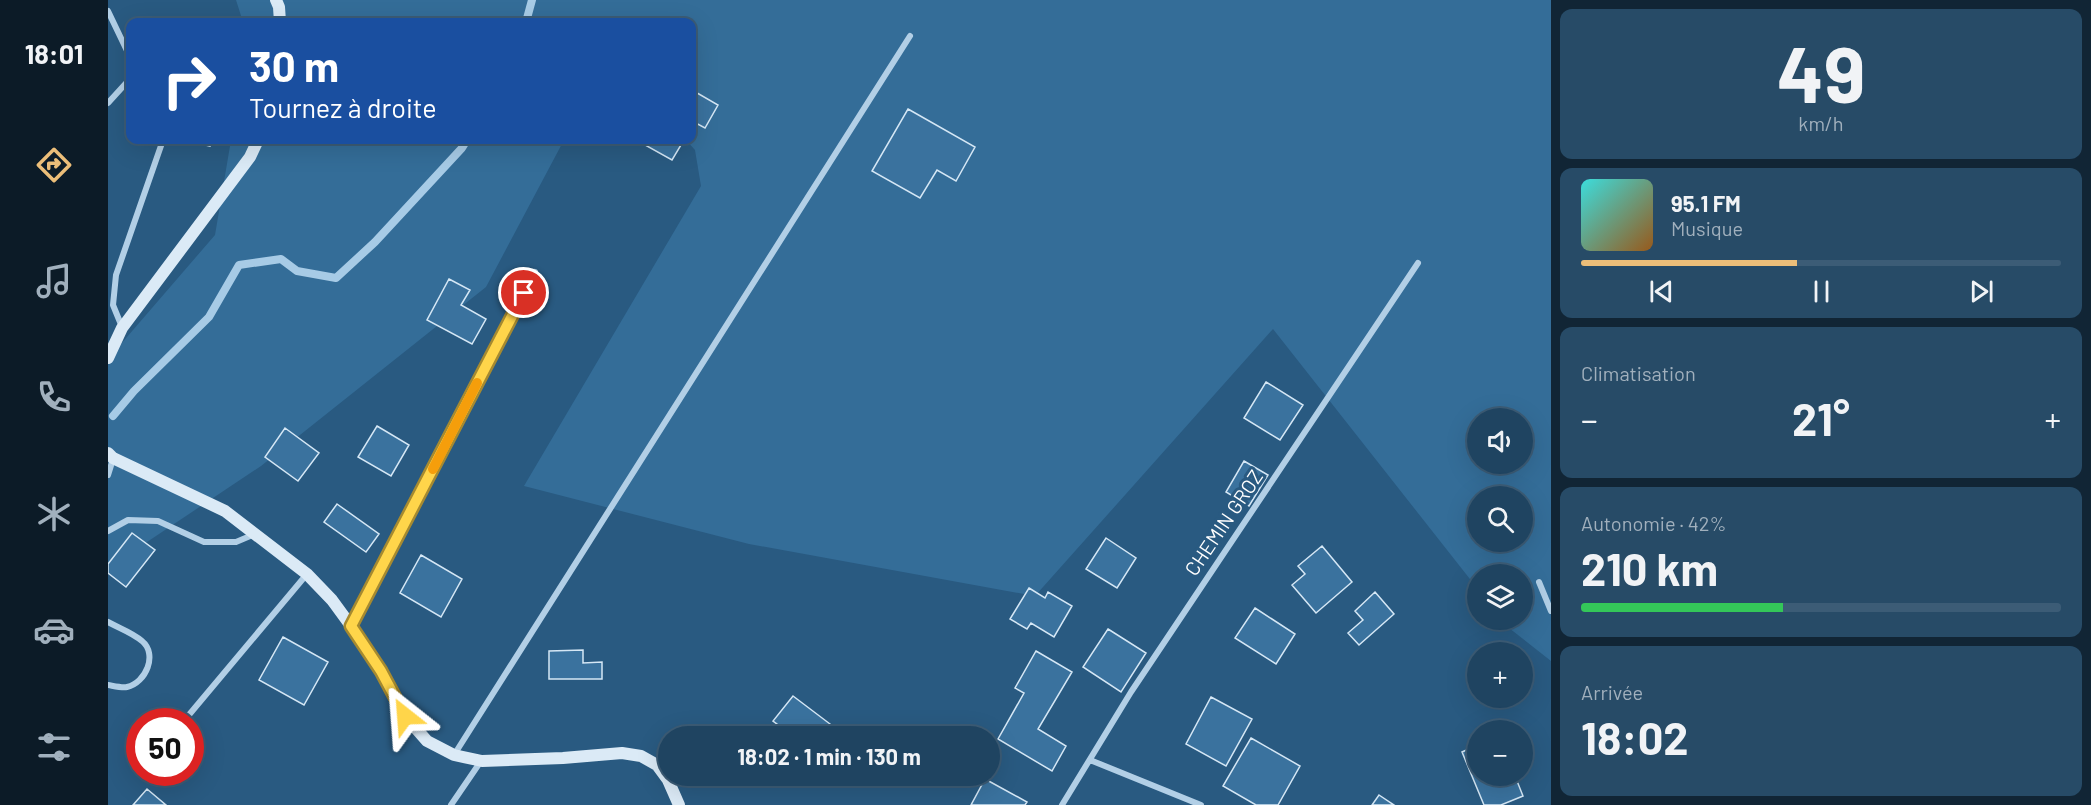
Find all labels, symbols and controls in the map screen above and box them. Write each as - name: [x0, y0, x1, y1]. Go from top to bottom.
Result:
- text: 49: [1777, 25, 1865, 119]
- text: 18:01: [25, 37, 83, 69]
- text: 30 m: [249, 40, 339, 90]
- icon: right: [150, 42, 228, 120]
- text: Tournez à droite: [249, 91, 437, 123]
- text: km/h: [1798, 111, 1844, 135]
- icon: directions: [33, 144, 75, 186]
- text: 95.1 FM: [1671, 190, 1741, 216]
- text: Musique: [1671, 216, 1743, 240]
- icon: music: [33, 260, 75, 302]
- pin: [498, 267, 549, 318]
- icon: previous: [1645, 275, 1678, 308]
- icon: pause: [1805, 275, 1838, 308]
- icon: next: [1965, 275, 1998, 308]
- icon: arrive: [507, 276, 540, 309]
- text: Climatisation: [1581, 361, 1696, 385]
- icon: phone: [33, 376, 75, 418]
- text: 21°: [1792, 391, 1850, 445]
- text: −: [1581, 399, 1598, 439]
- text: +: [2045, 399, 2061, 439]
- map controls: [1467, 408, 1533, 786]
- button: sound: [1467, 408, 1533, 474]
- street label: CHEMIN GROZ: [1179, 465, 1267, 580]
- button: search: [1467, 486, 1533, 552]
- icon: climate: [33, 493, 75, 535]
- text: Autonomie · 42%: [1581, 511, 1726, 535]
- text: 210 km: [1581, 541, 1718, 595]
- button: layers: [1467, 564, 1533, 630]
- icon: car: [33, 609, 75, 651]
- button: +: [1467, 642, 1533, 708]
- text: Arrivée: [1581, 680, 1643, 704]
- position arrow: [373, 684, 437, 748]
- speed limit sign: 50: [126, 708, 204, 786]
- text: 18:02: [1581, 710, 1689, 764]
- button: −: [1467, 720, 1533, 786]
- icon: filters: [33, 726, 75, 768]
- text: 18:02 · 1 min · 130 m: [737, 743, 921, 769]

